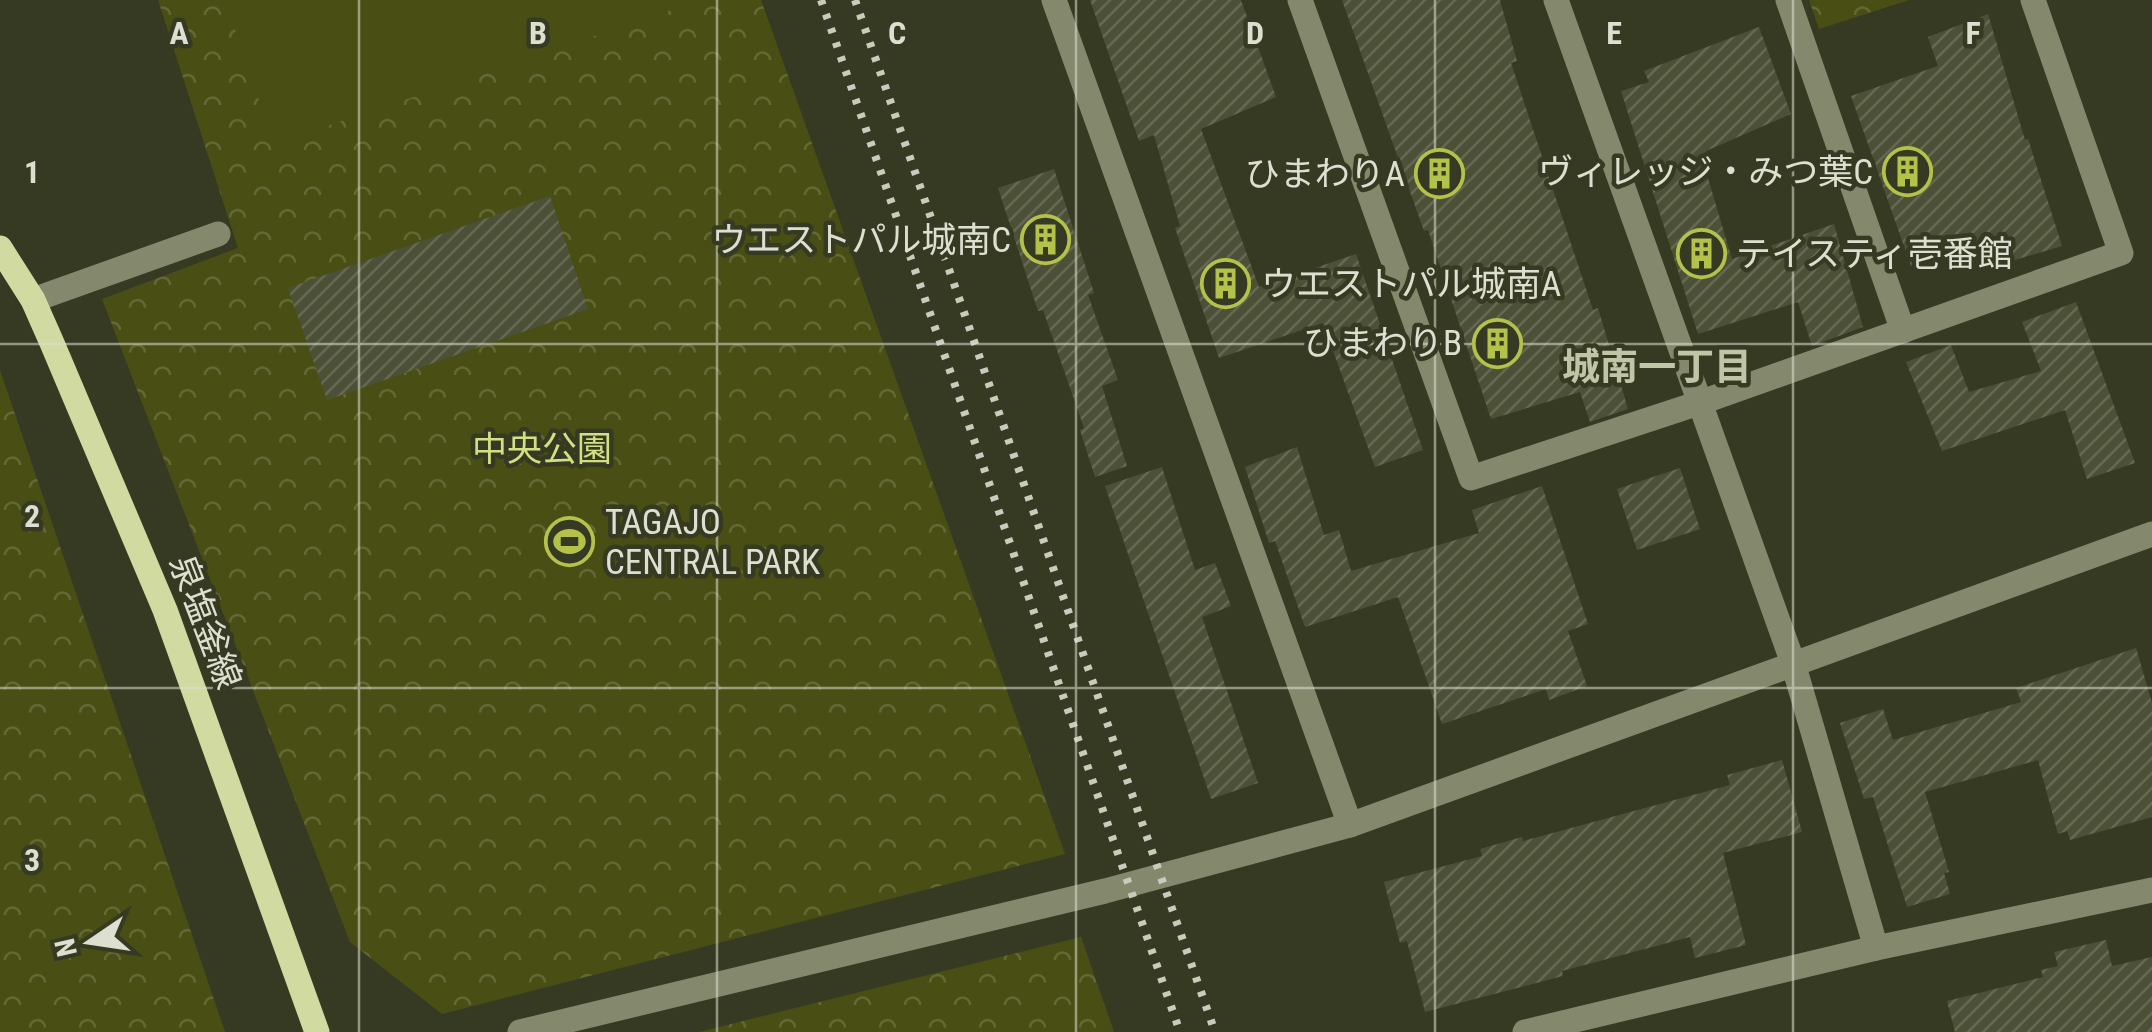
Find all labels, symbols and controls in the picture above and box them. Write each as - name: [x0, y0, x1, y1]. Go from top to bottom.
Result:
- text: A: [169, 14, 189, 52]
- text: B: [529, 14, 547, 52]
- text: C: [888, 14, 906, 52]
- text: D: [1246, 14, 1264, 52]
- text: E: [1606, 14, 1622, 52]
- text: F: [1965, 14, 1981, 52]
- building icon: ヴィレッジ・みつ葉C: [1882, 146, 1934, 198]
- building icon: ひまわりA: [1414, 148, 1466, 200]
- place label: ヴィレッジ・みつ葉C: [1538, 152, 1873, 193]
- text: 1: [24, 153, 40, 191]
- place label: ひまわりA: [1245, 154, 1405, 195]
- building icon: ウエストパル城南C: [1020, 214, 1072, 266]
- place label: ウエストパル城南C: [711, 220, 1011, 261]
- building icon: テイスティ壱番館: [1675, 228, 1727, 280]
- place label: テイスティ壱番館: [1736, 234, 2013, 275]
- building icon: ウエストパル城南A: [1200, 258, 1252, 310]
- place label: ウエストパル城南A: [1261, 264, 1561, 305]
- building icon: ひまわりB: [1471, 317, 1523, 369]
- place label: ひまわりB: [1303, 323, 1462, 364]
- district label: 城南一丁目: [1562, 345, 1752, 389]
- park label: 中央公園: [472, 429, 612, 470]
- text: 2: [24, 497, 40, 535]
- place label: TAGAJO CENTRAL PARK: [605, 502, 820, 583]
- sports icon: TAGAJO CENTRAL PARK: [544, 516, 596, 568]
- street label: 泉塩釜線: [161, 549, 249, 695]
- text: 3: [24, 841, 40, 879]
- north arrow: [40, 892, 140, 992]
- text: N: [48, 935, 84, 960]

